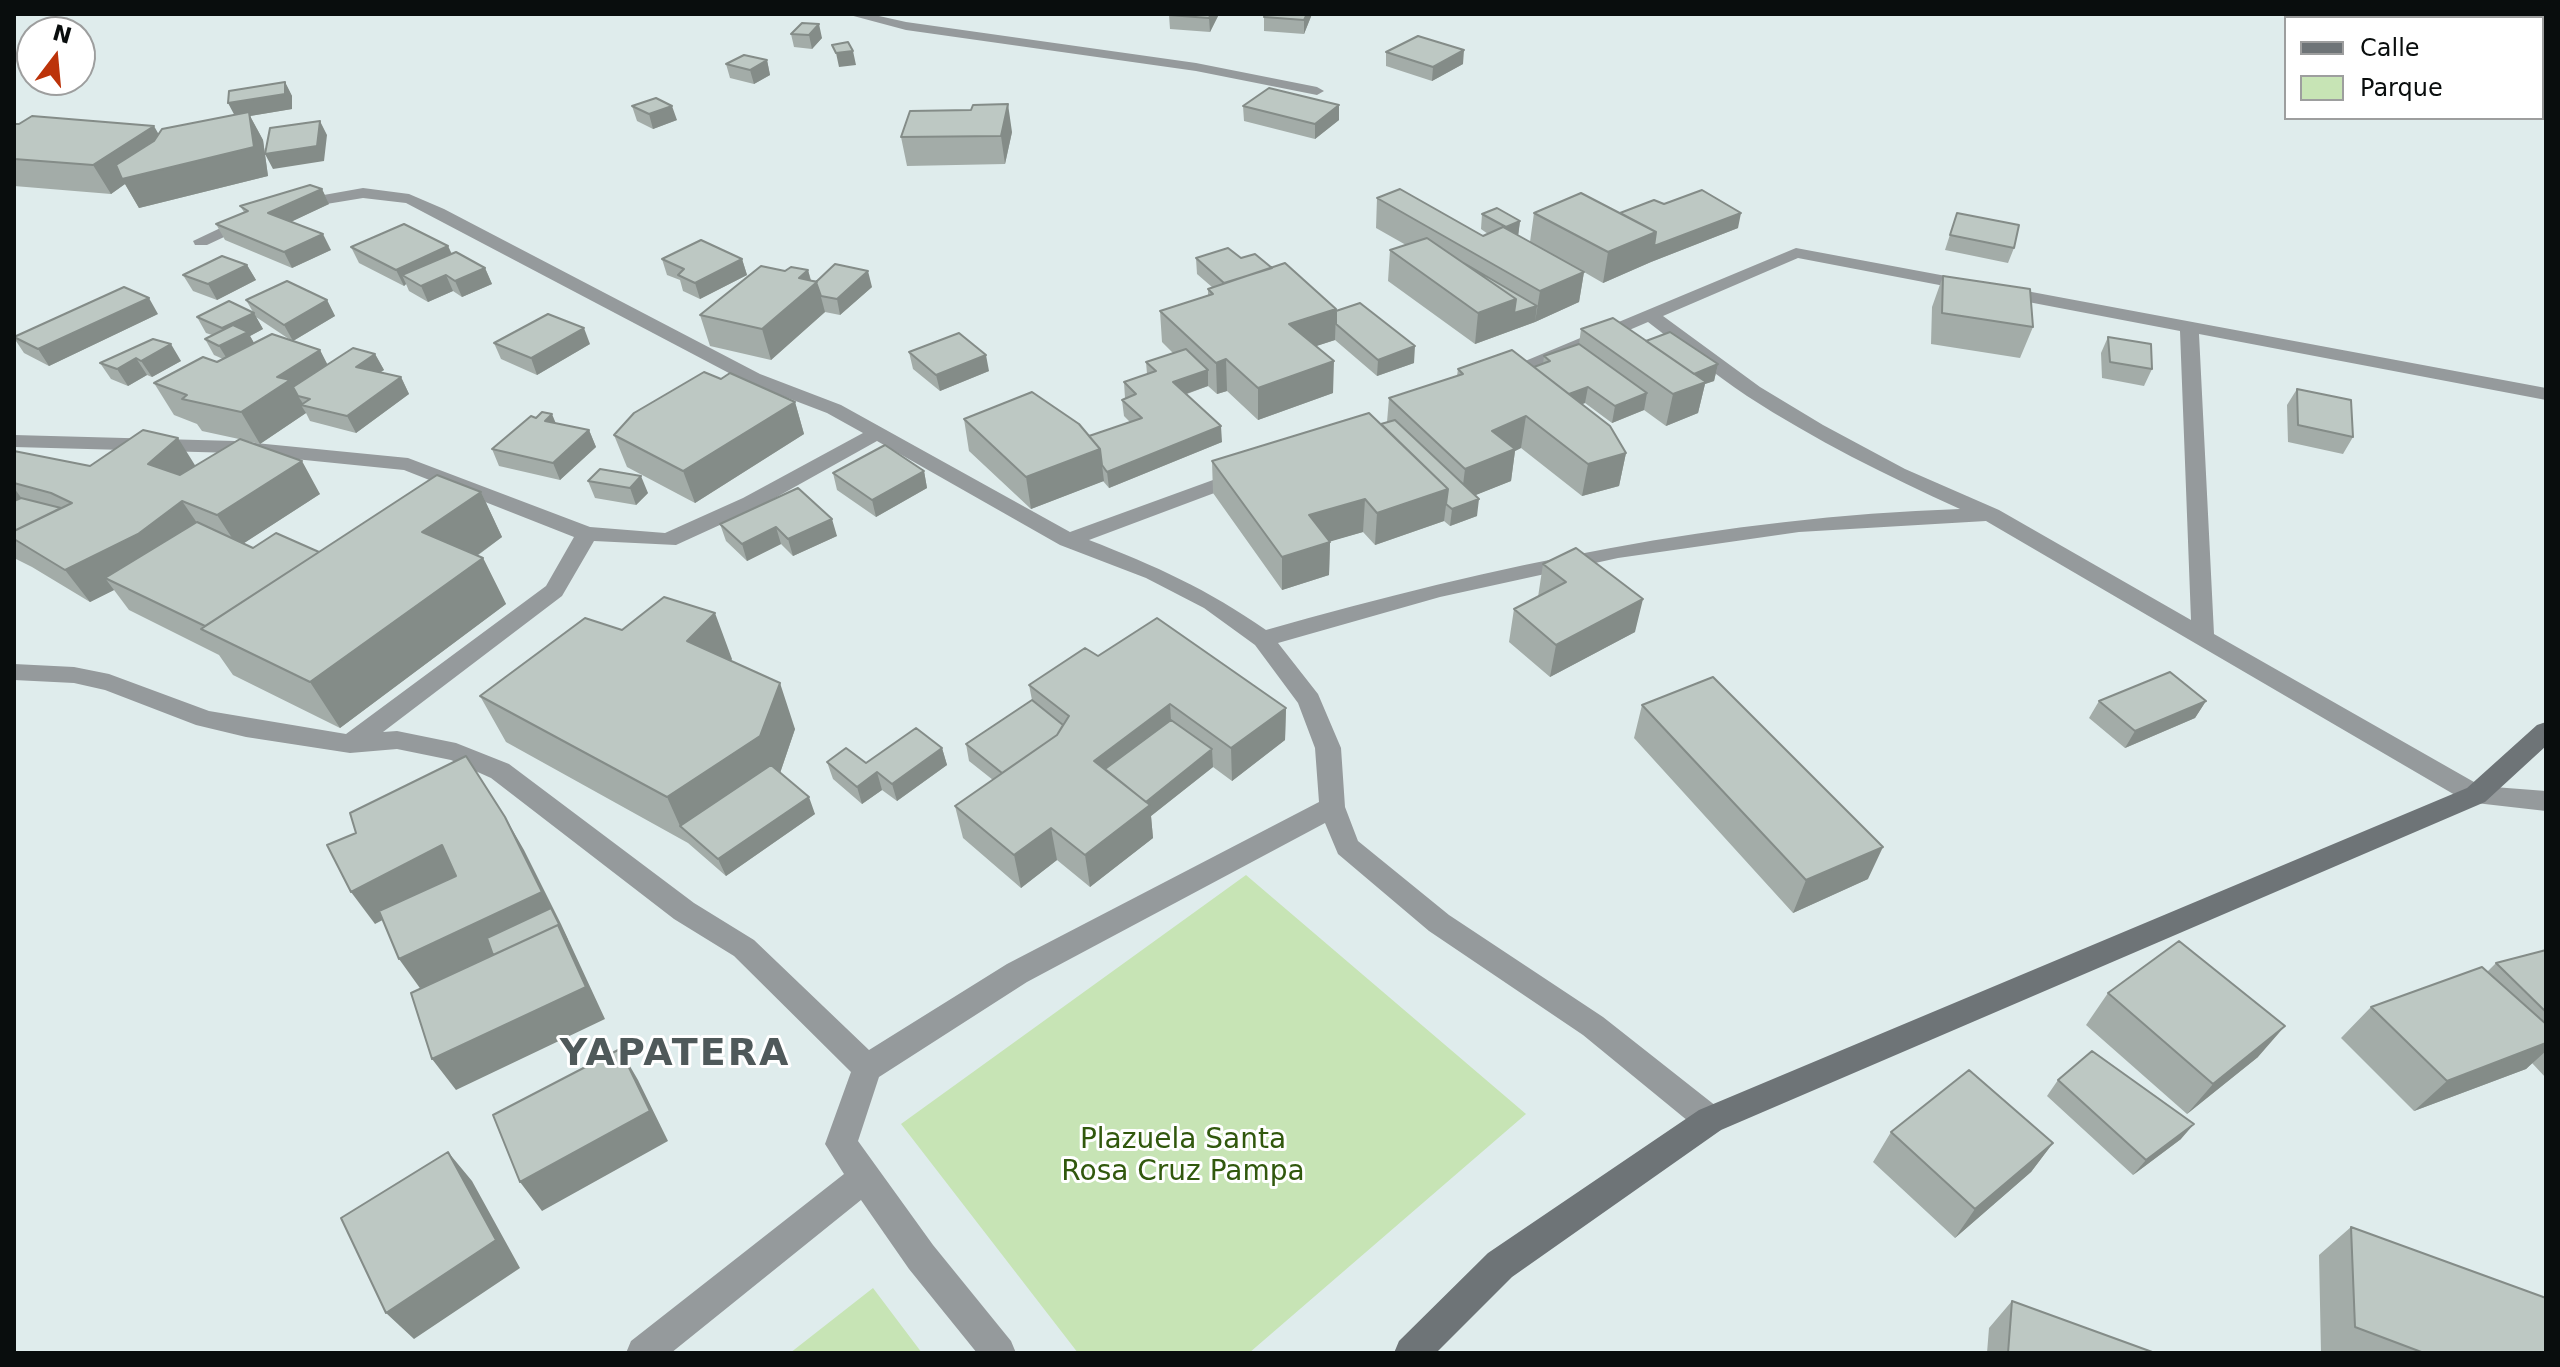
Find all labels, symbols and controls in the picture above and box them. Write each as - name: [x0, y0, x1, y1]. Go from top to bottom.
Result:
- north arrow: [16, 16, 96, 96]
- legend: [2284, 16, 2544, 120]
- text: N: [50, 20, 74, 49]
- text: Calle: [2360, 34, 2420, 62]
- text: Parque: [2360, 74, 2443, 102]
- district label: YAPATERA: [560, 1032, 790, 1078]
- park label: Plazuela Santa Rosa Cruz Pampa: [1061, 1124, 1305, 1190]

